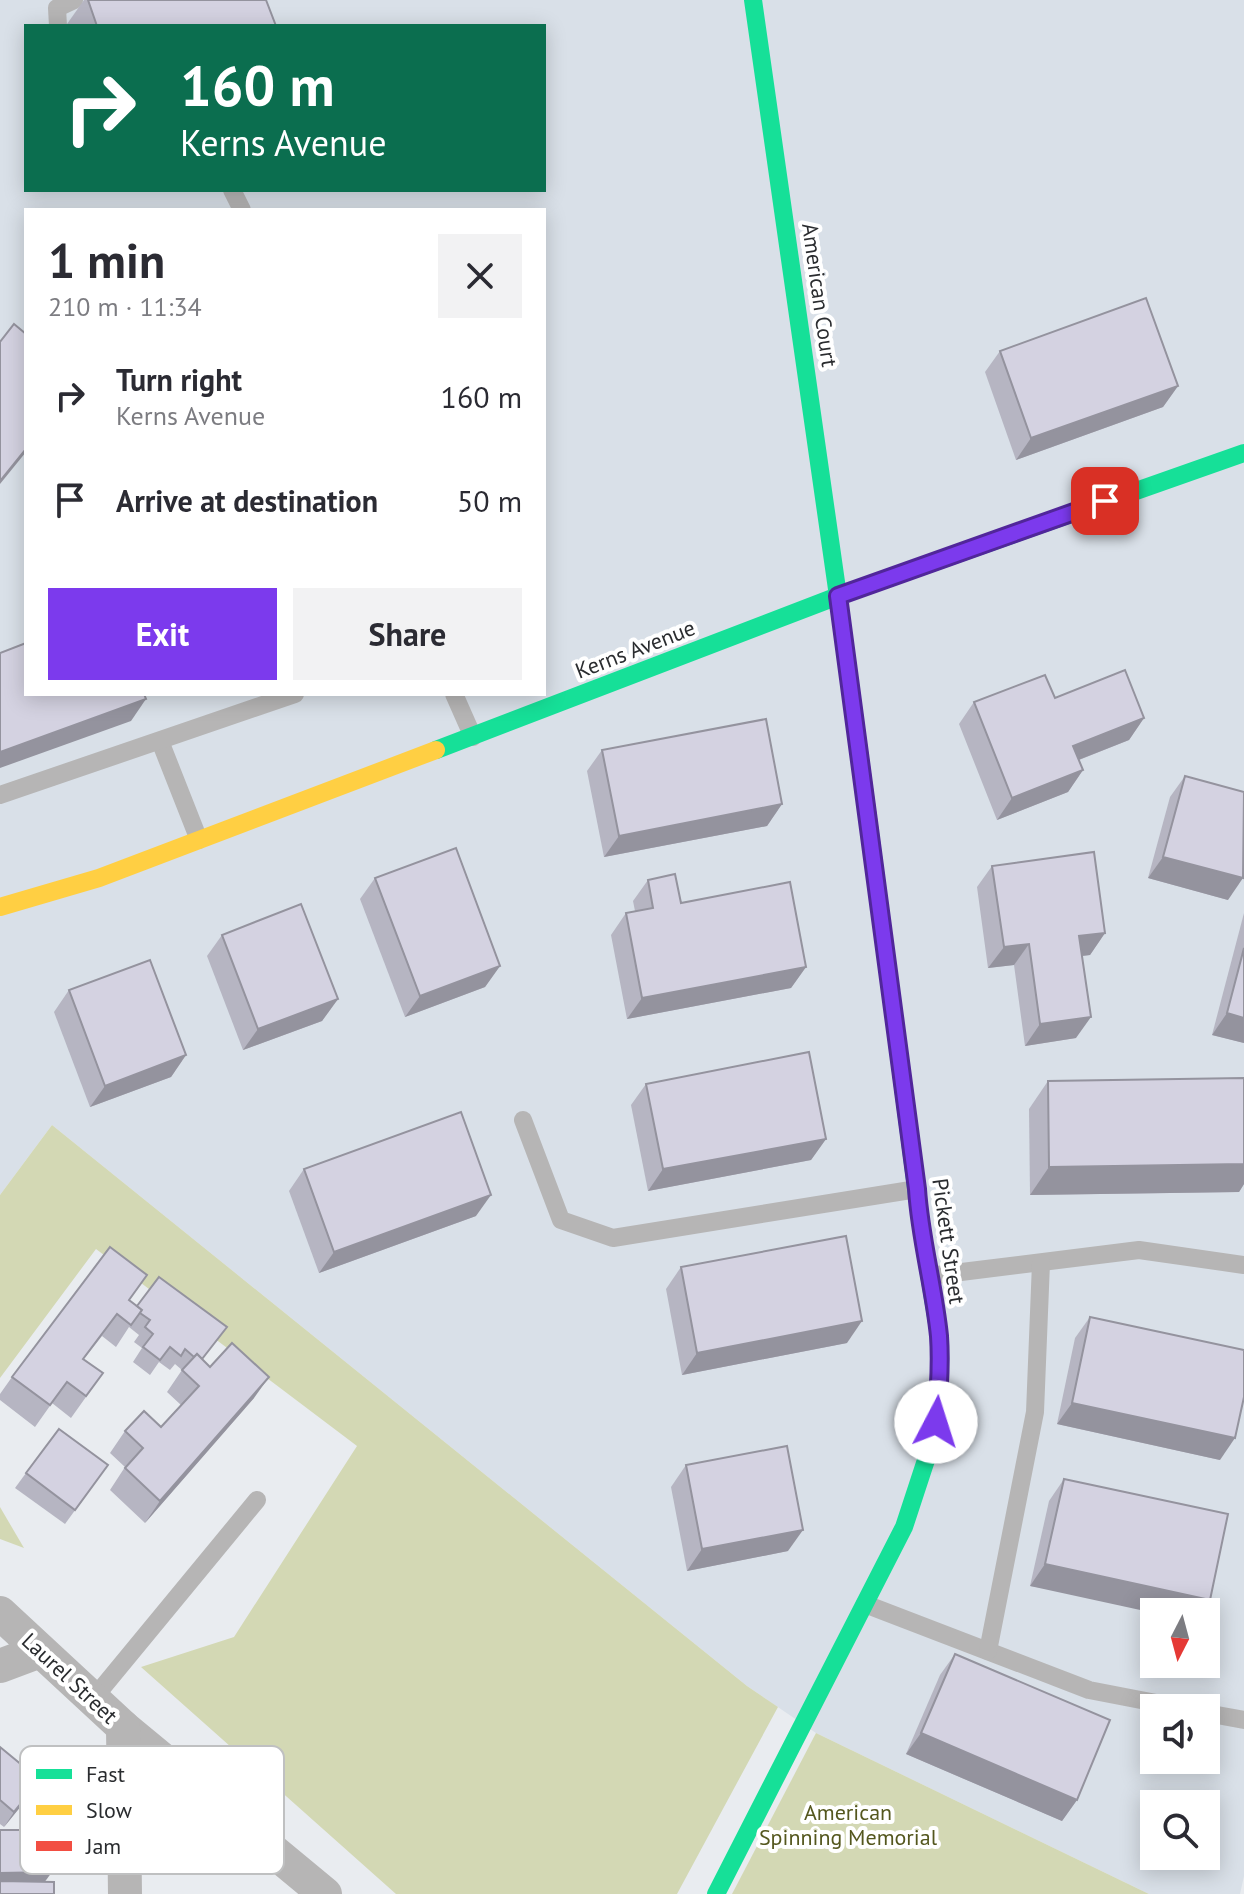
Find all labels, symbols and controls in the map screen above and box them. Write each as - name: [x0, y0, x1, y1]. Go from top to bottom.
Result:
- text: 160 m: [180, 49, 335, 121]
- icon: right: [48, 56, 152, 160]
- text: Kerns Avenue: [180, 119, 387, 166]
- street label: American Court: [796, 221, 844, 369]
- text: 1 min: [48, 229, 165, 291]
- button: close: [438, 234, 522, 318]
- text: 210 m · 11:34: [48, 290, 202, 323]
- text: Turn right: [116, 360, 242, 399]
- icon: right: [48, 374, 92, 418]
- text: 160 m: [441, 377, 522, 416]
- text: Kerns Avenue: [116, 399, 265, 432]
- pin: [1071, 467, 1139, 535]
- icon: arrive: [48, 478, 92, 522]
- icon: arrive: [1083, 479, 1127, 523]
- text: Arrive at destination: [116, 481, 378, 520]
- text: 50 m: [457, 481, 522, 520]
- button: Exit: [48, 588, 277, 680]
- button: Share: [293, 588, 522, 680]
- street label: Kerns Avenue: [571, 613, 699, 685]
- street label: Pickett Street: [926, 1176, 972, 1306]
- position arrow: [894, 1380, 978, 1464]
- north arrow: [1140, 1598, 1220, 1678]
- map controls: [1140, 1598, 1220, 1870]
- street label: Laurel Street: [16, 1627, 124, 1730]
- button: sound: [1140, 1694, 1220, 1774]
- legend: [20, 1746, 284, 1874]
- text: Fast: [86, 1760, 126, 1788]
- button: search: [1140, 1790, 1220, 1870]
- text: Slow: [86, 1796, 132, 1824]
- park label: American Spinning Memorial: [759, 1798, 938, 1851]
- text: Jam: [85, 1832, 121, 1860]

